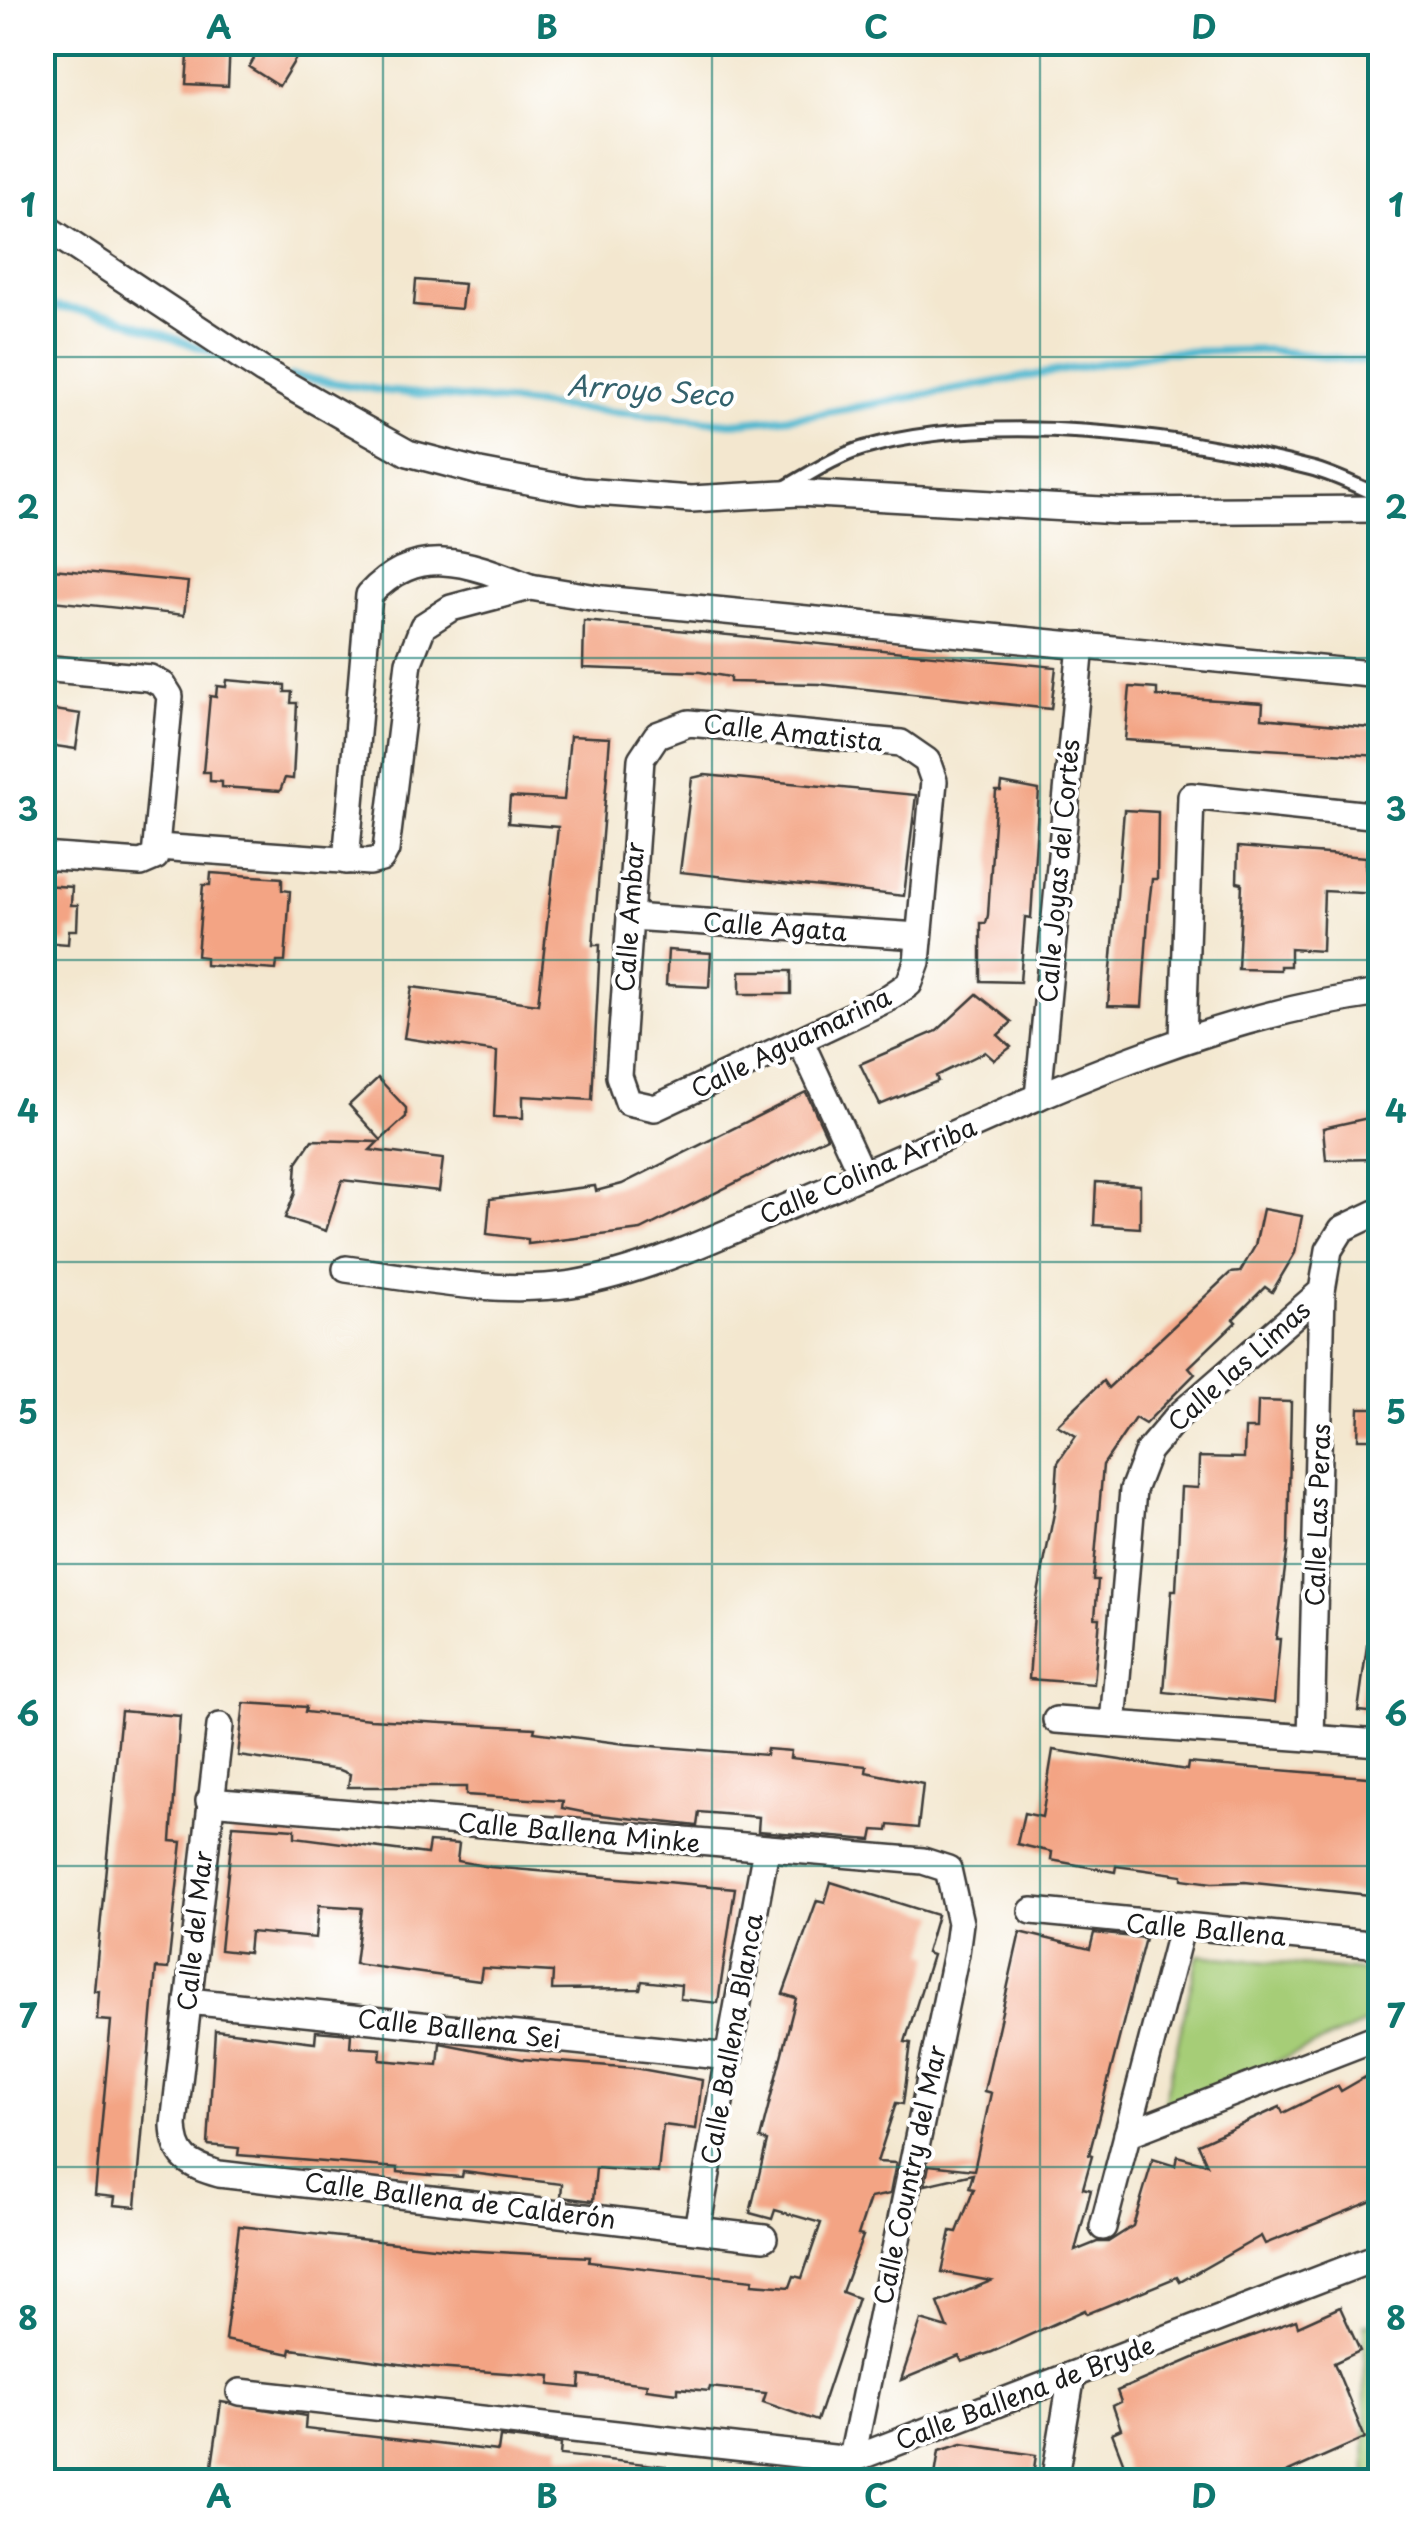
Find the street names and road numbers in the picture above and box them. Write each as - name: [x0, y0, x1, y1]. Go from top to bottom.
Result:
- street label: Calle Amatista: [702, 704, 885, 760]
- street label: Calle Joyas del Cortés: [1028, 738, 1088, 1004]
- street label: Calle Ambar: [605, 840, 653, 993]
- street label: Calle Agata: [702, 902, 849, 950]
- street label: Calle Aguamarina: [684, 977, 897, 1107]
- street label: Calle Colina Arriba: [753, 1107, 982, 1233]
- street label: Calle las Limas: [1159, 1291, 1318, 1440]
- street label: Calle Las Peras: [1295, 1423, 1339, 1607]
- street label: Calle Ballena Minke: [456, 1802, 702, 1862]
- street label: Calle del Mar: [167, 1848, 221, 2013]
- street label: Calle Ballena: [1124, 1903, 1288, 1955]
- street label: Calle Ballena Blanca: [690, 1910, 772, 2167]
- street label: Calle Ballena Sei: [356, 1998, 562, 2058]
- street label: Calle Country del Mar: [863, 2041, 955, 2308]
- street label: Calle Ballena de Calderón: [302, 2162, 618, 2238]
- street label: Calle Ballena de Bryde: [890, 2325, 1160, 2459]

